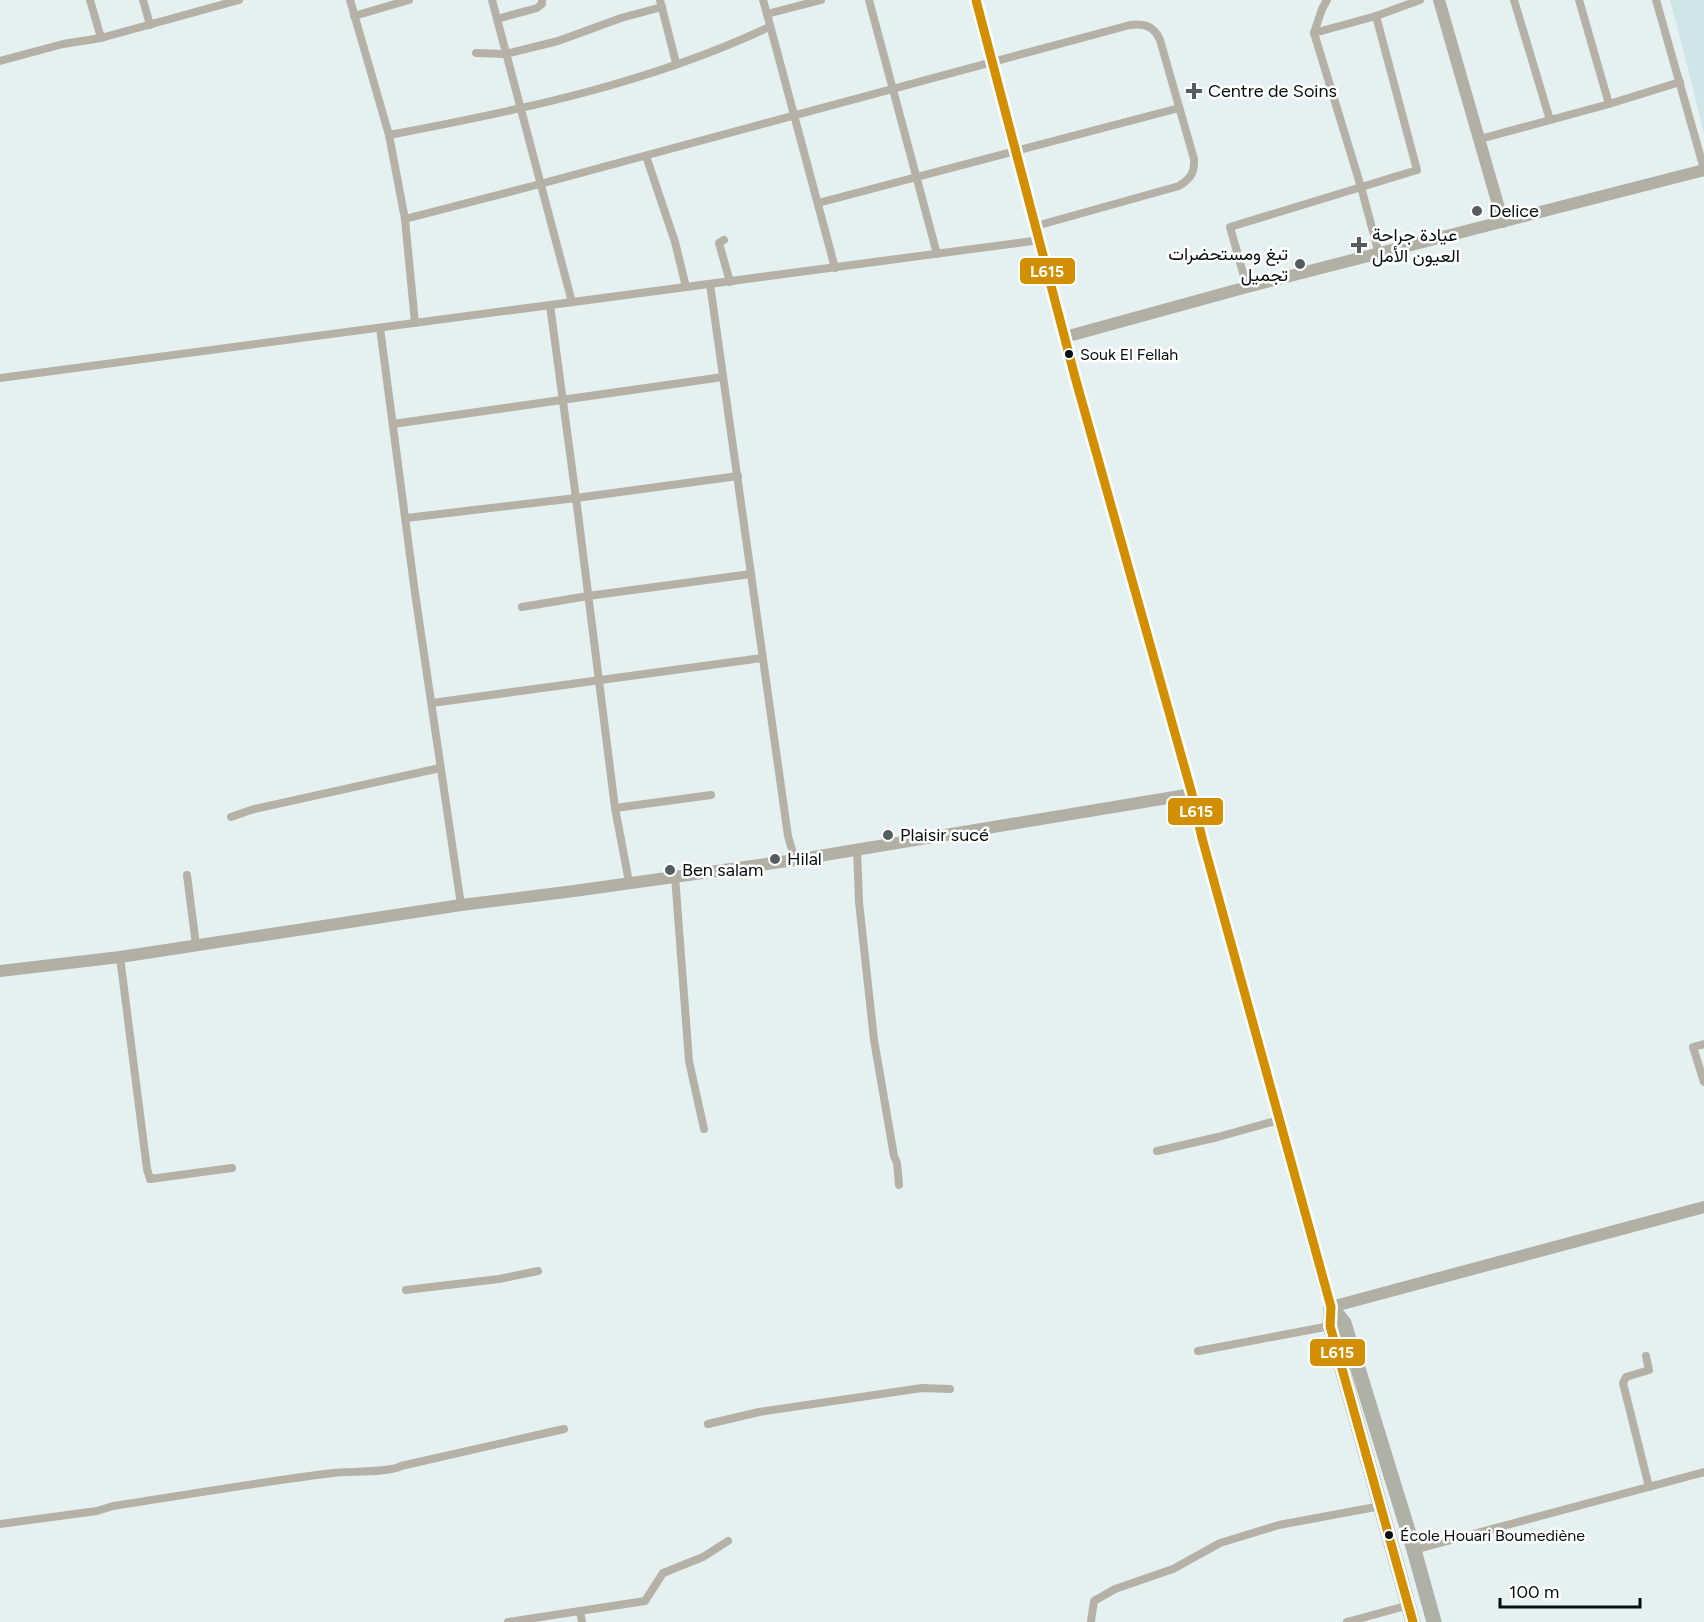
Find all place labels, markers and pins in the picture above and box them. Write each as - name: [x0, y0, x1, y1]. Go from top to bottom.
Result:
- place label: Centre de Soins: [1208, 80, 1337, 102]
- marker: Centre de Soins: [1185, 82, 1203, 100]
- place label: Delice: [1489, 200, 1539, 222]
- marker: Delice: [1470, 204, 1484, 218]
- place label: عيادة جراحة العيون الأمل: [1372, 224, 1460, 267]
- marker: عيادة جراحة العيون الأمل: [1350, 236, 1368, 254]
- place label: تبغ ومستحضرات تجميل: [1168, 243, 1288, 286]
- marker: تبغ ومستحضرات تجميل: [1293, 257, 1307, 271]
- place label: Souk El Fellah: [1080, 345, 1178, 364]
- marker: Souk El Fellah: [1063, 348, 1075, 360]
- place label: Plaisir sucé: [900, 824, 989, 846]
- marker: Plaisir sucé: [881, 828, 895, 842]
- place label: Hilal: [787, 848, 822, 870]
- marker: Hilal: [768, 852, 782, 866]
- place label: Ben salam: [682, 859, 763, 881]
- marker: Ben salam: [663, 863, 677, 877]
- place label: École Houari Boumediène: [1400, 1526, 1585, 1545]
- marker: École Houari Boumediène: [1383, 1529, 1395, 1541]

